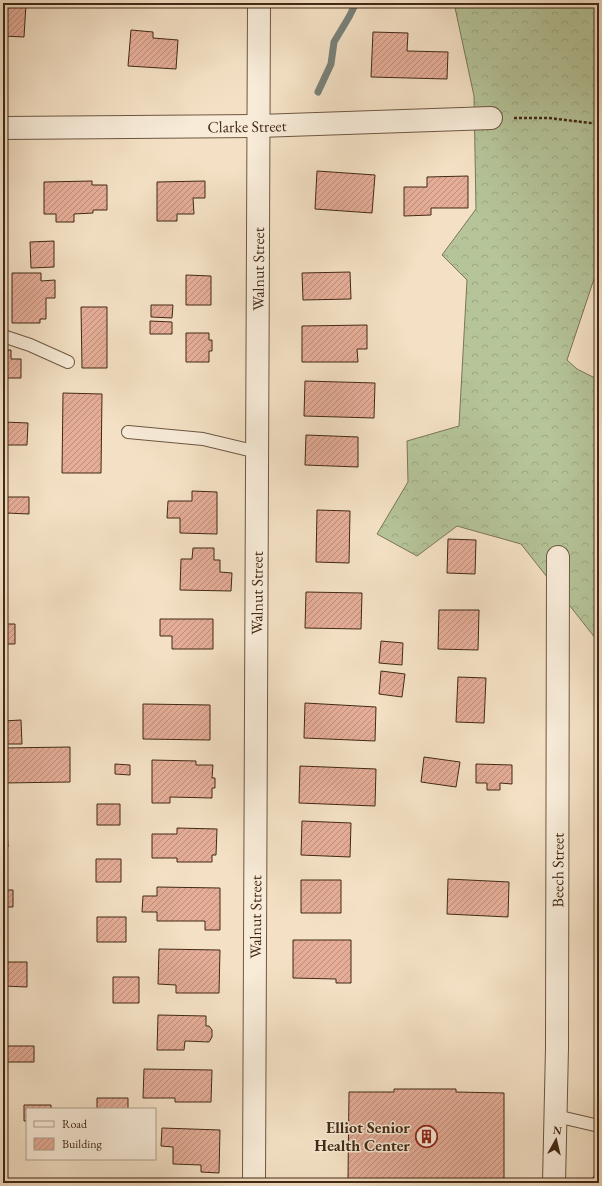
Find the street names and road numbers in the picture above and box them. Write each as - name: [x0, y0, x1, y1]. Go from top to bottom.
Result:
- street label: Clarke Street: [207, 115, 287, 137]
- street label: Walnut Street: [247, 227, 269, 311]
- street label: Walnut Street: [246, 551, 267, 635]
- street label: Beech Street: [547, 833, 568, 907]
- street label: Walnut Street: [244, 875, 266, 959]

